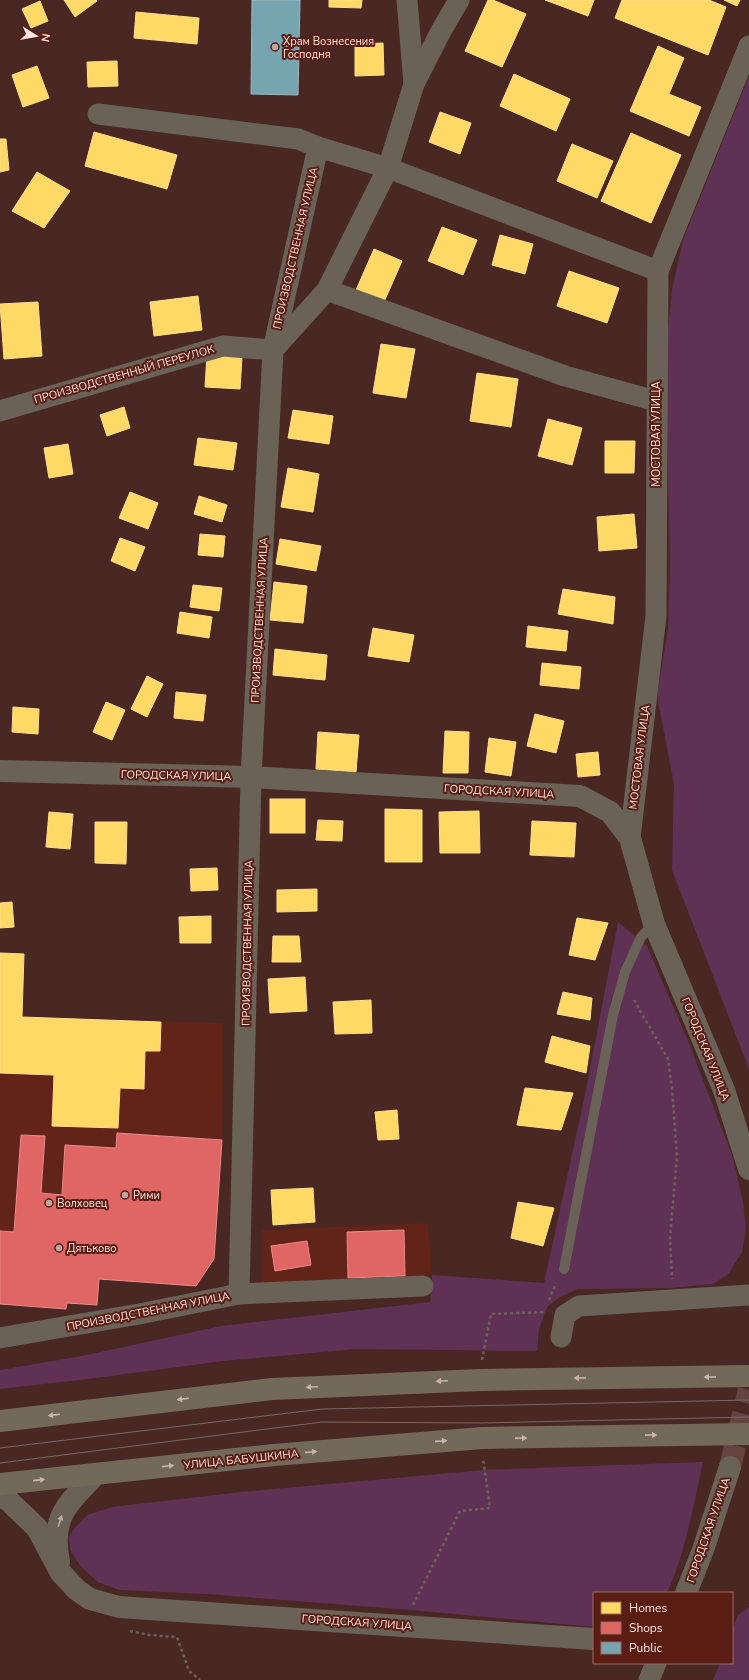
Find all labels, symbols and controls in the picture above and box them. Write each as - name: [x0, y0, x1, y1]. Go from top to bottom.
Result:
- north arrow: [16, 16, 56, 56]
- text: N: [37, 32, 53, 43]
- place label: Храм Вознесения Господня: [283, 34, 374, 62]
- marker: Храм Вознесения Господня: [270, 42, 280, 52]
- street label: ПРОИЗВОДСТВЕННАЯ УЛИЦА: [270, 166, 321, 331]
- street label: ПРОИЗВОДСТВЕННЫЙ ПЕРЕУЛОК: [32, 342, 216, 407]
- street label: МОСТОВАЯ УЛИЦА: [649, 381, 664, 487]
- street label: ПРОИЗВОДСТВЕННАЯ УЛИЦА: [248, 537, 271, 703]
- street label: МОСТОВАЯ УЛИЦА: [626, 704, 653, 810]
- street label: ГОРОДСКАЯ УЛИЦА: [121, 767, 231, 784]
- street label: ГОРОДСКАЯ УЛИЦА: [443, 781, 555, 802]
- street label: ПРОИЗВОДСТВЕННАЯ УЛИЦА: [239, 860, 256, 1026]
- street label: ГОРОДСКАЯ УЛИЦА: [678, 995, 733, 1103]
- place label: Рими: [133, 1188, 160, 1203]
- marker: Рими: [120, 1190, 130, 1200]
- place label: Волховец: [57, 1196, 108, 1211]
- marker: Волховец: [44, 1198, 54, 1208]
- place label: Дятьково: [67, 1241, 117, 1256]
- marker: Дятьково: [54, 1243, 64, 1253]
- street label: ПРОИЗВОДСТВЕННАЯ УЛИЦА: [65, 1288, 231, 1335]
- one-way arrow: [703, 1374, 716, 1380]
- one-way arrow: [573, 1375, 586, 1381]
- one-way arrow: [436, 1378, 448, 1385]
- one-way arrow: [305, 1384, 318, 1390]
- one-way arrow: [177, 1396, 189, 1402]
- one-way arrow: [48, 1412, 60, 1418]
- one-way arrow: [645, 1432, 658, 1438]
- one-way arrow: [515, 1434, 527, 1441]
- one-way arrow: [435, 1438, 447, 1445]
- street label: УЛИЦА БАБУШКИНА: [182, 1446, 299, 1473]
- one-way arrow: [305, 1448, 317, 1455]
- one-way arrow: [162, 1463, 174, 1469]
- street label: ГОРОДСКАЯ УЛИЦА: [683, 1475, 734, 1585]
- one-way arrow: [33, 1477, 45, 1484]
- one-way arrow: [57, 1515, 63, 1527]
- legend: [593, 1592, 733, 1664]
- text: Homes: [629, 1600, 667, 1616]
- street label: ГОРОДСКАЯ УЛИЦА: [301, 1611, 413, 1634]
- text: Shops: [629, 1620, 663, 1636]
- text: Public: [629, 1640, 663, 1656]

